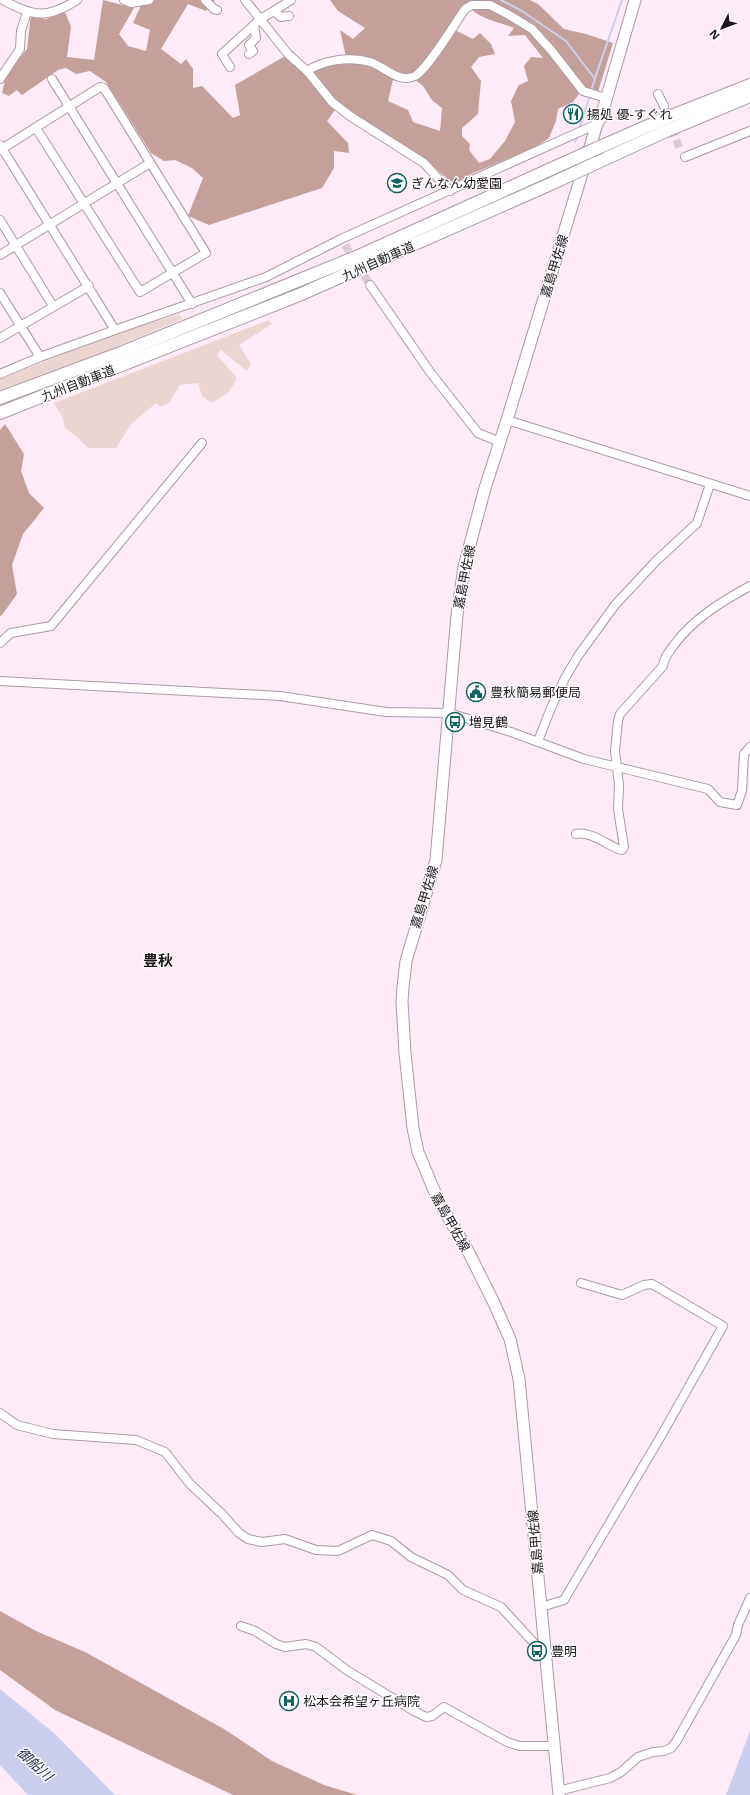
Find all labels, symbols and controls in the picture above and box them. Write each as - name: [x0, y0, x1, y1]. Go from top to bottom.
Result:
- north arrow: [702, 8, 742, 48]
- text: N: [706, 27, 723, 43]
- restaurant icon: 揚処 優-すぐれ: [562, 103, 584, 125]
- place label: 揚処 優-すぐれ: [587, 105, 673, 123]
- school or university icon: ぎんなん幼愛園: [386, 172, 408, 194]
- place label: ぎんなん幼愛園: [411, 174, 502, 192]
- street label: 嘉島甲佐線: [536, 232, 572, 300]
- street label: 九州自動車道: [339, 237, 417, 285]
- street label: 九州自動車道: [38, 361, 118, 405]
- street label: 嘉島甲佐線: [449, 543, 479, 611]
- public building icon: 豊秋簡易郵便局: [465, 681, 487, 703]
- place label: 豊秋簡易郵便局: [490, 683, 581, 701]
- bus stop icon: 増見鶴: [444, 711, 466, 733]
- place label: 増見鶴: [469, 713, 508, 731]
- street label: 嘉島甲佐線: [406, 863, 442, 931]
- district label: 豊秋: [143, 950, 173, 970]
- street label: 嘉島甲佐線: [427, 1189, 475, 1255]
- street label: 嘉島甲佐線: [523, 1509, 547, 1575]
- bus stop icon: 豊明: [526, 1640, 548, 1662]
- place label: 豊明: [551, 1642, 577, 1660]
- hospital icon: 松本会希望ヶ丘病院: [278, 1690, 300, 1712]
- place label: 松本会希望ヶ丘病院: [303, 1692, 420, 1710]
- water label: 御船川: [13, 1743, 59, 1786]

